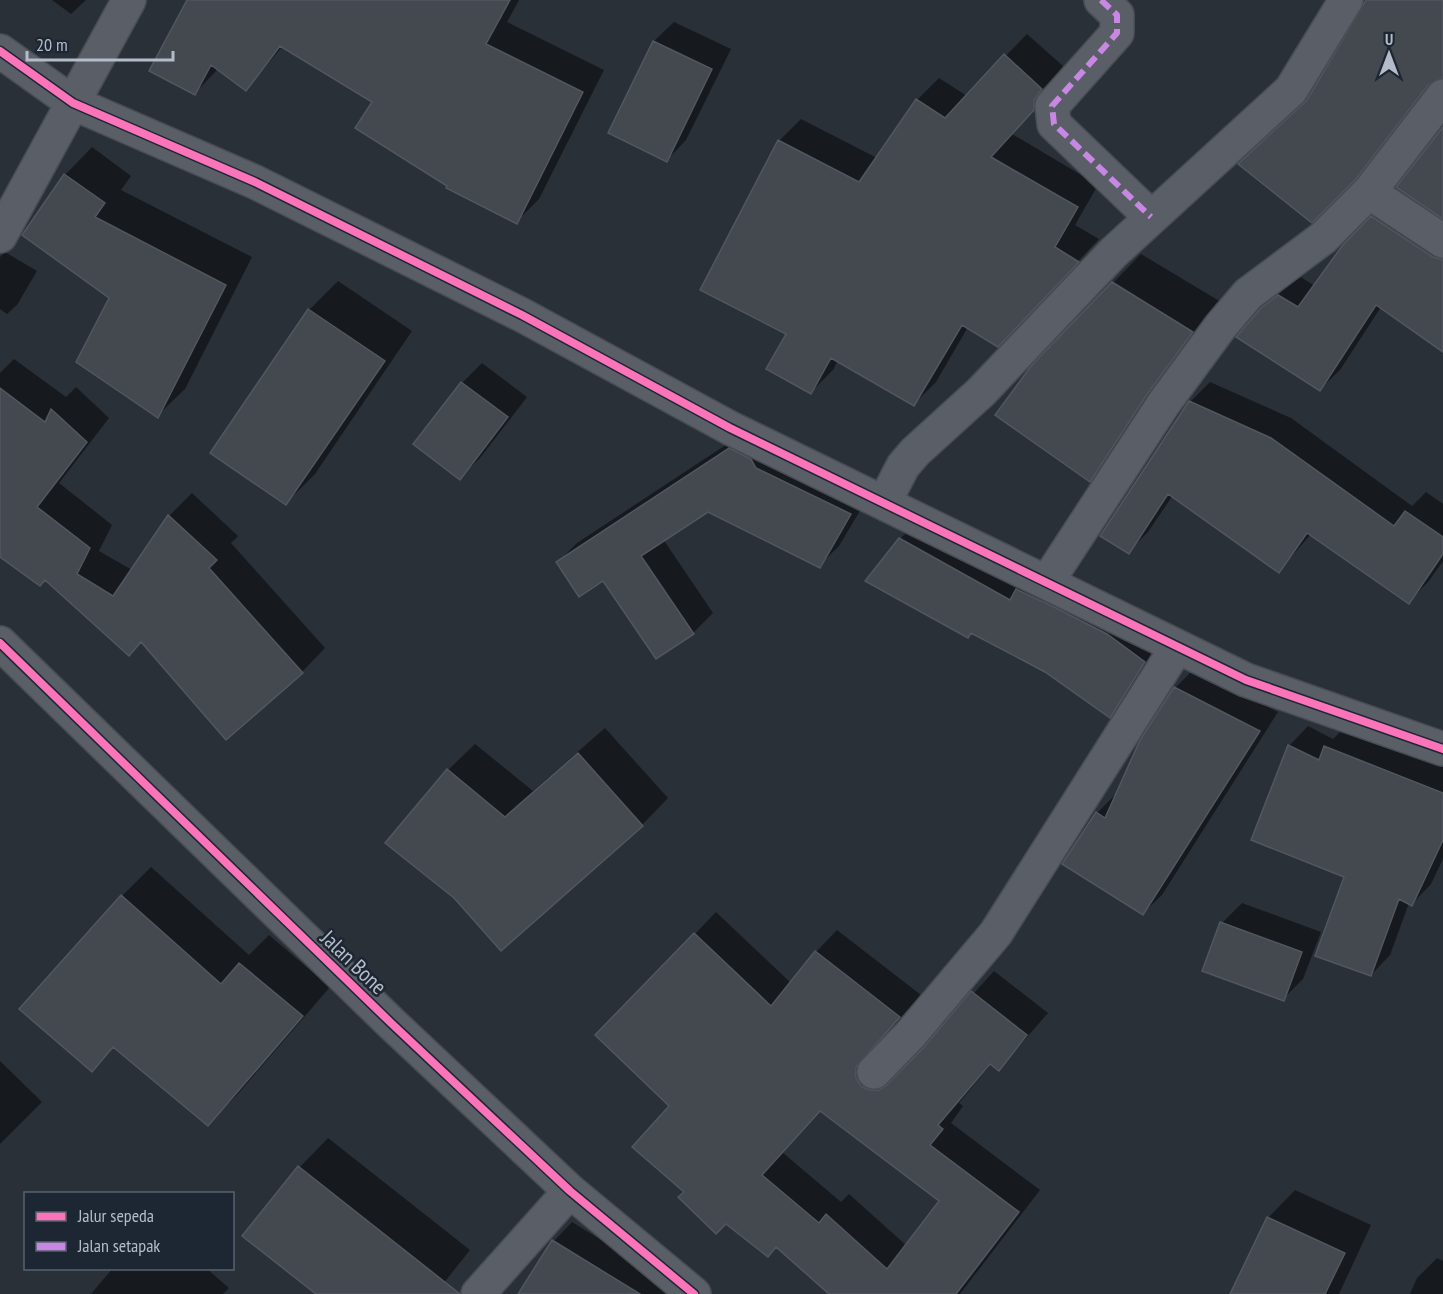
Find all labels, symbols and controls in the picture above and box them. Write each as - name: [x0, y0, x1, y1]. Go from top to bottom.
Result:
- scale bar: [27, 24, 172, 62]
- north arrow: [1359, 24, 1419, 84]
- text: U: [1385, 29, 1393, 49]
- text: 20 m: [36, 33, 68, 56]
- street label: Jalan Bone: [314, 923, 393, 1000]
- legend: [24, 1192, 234, 1270]
- text: Jalur sepeda: [77, 1204, 154, 1227]
- text: Jalan setapak: [77, 1234, 160, 1257]

